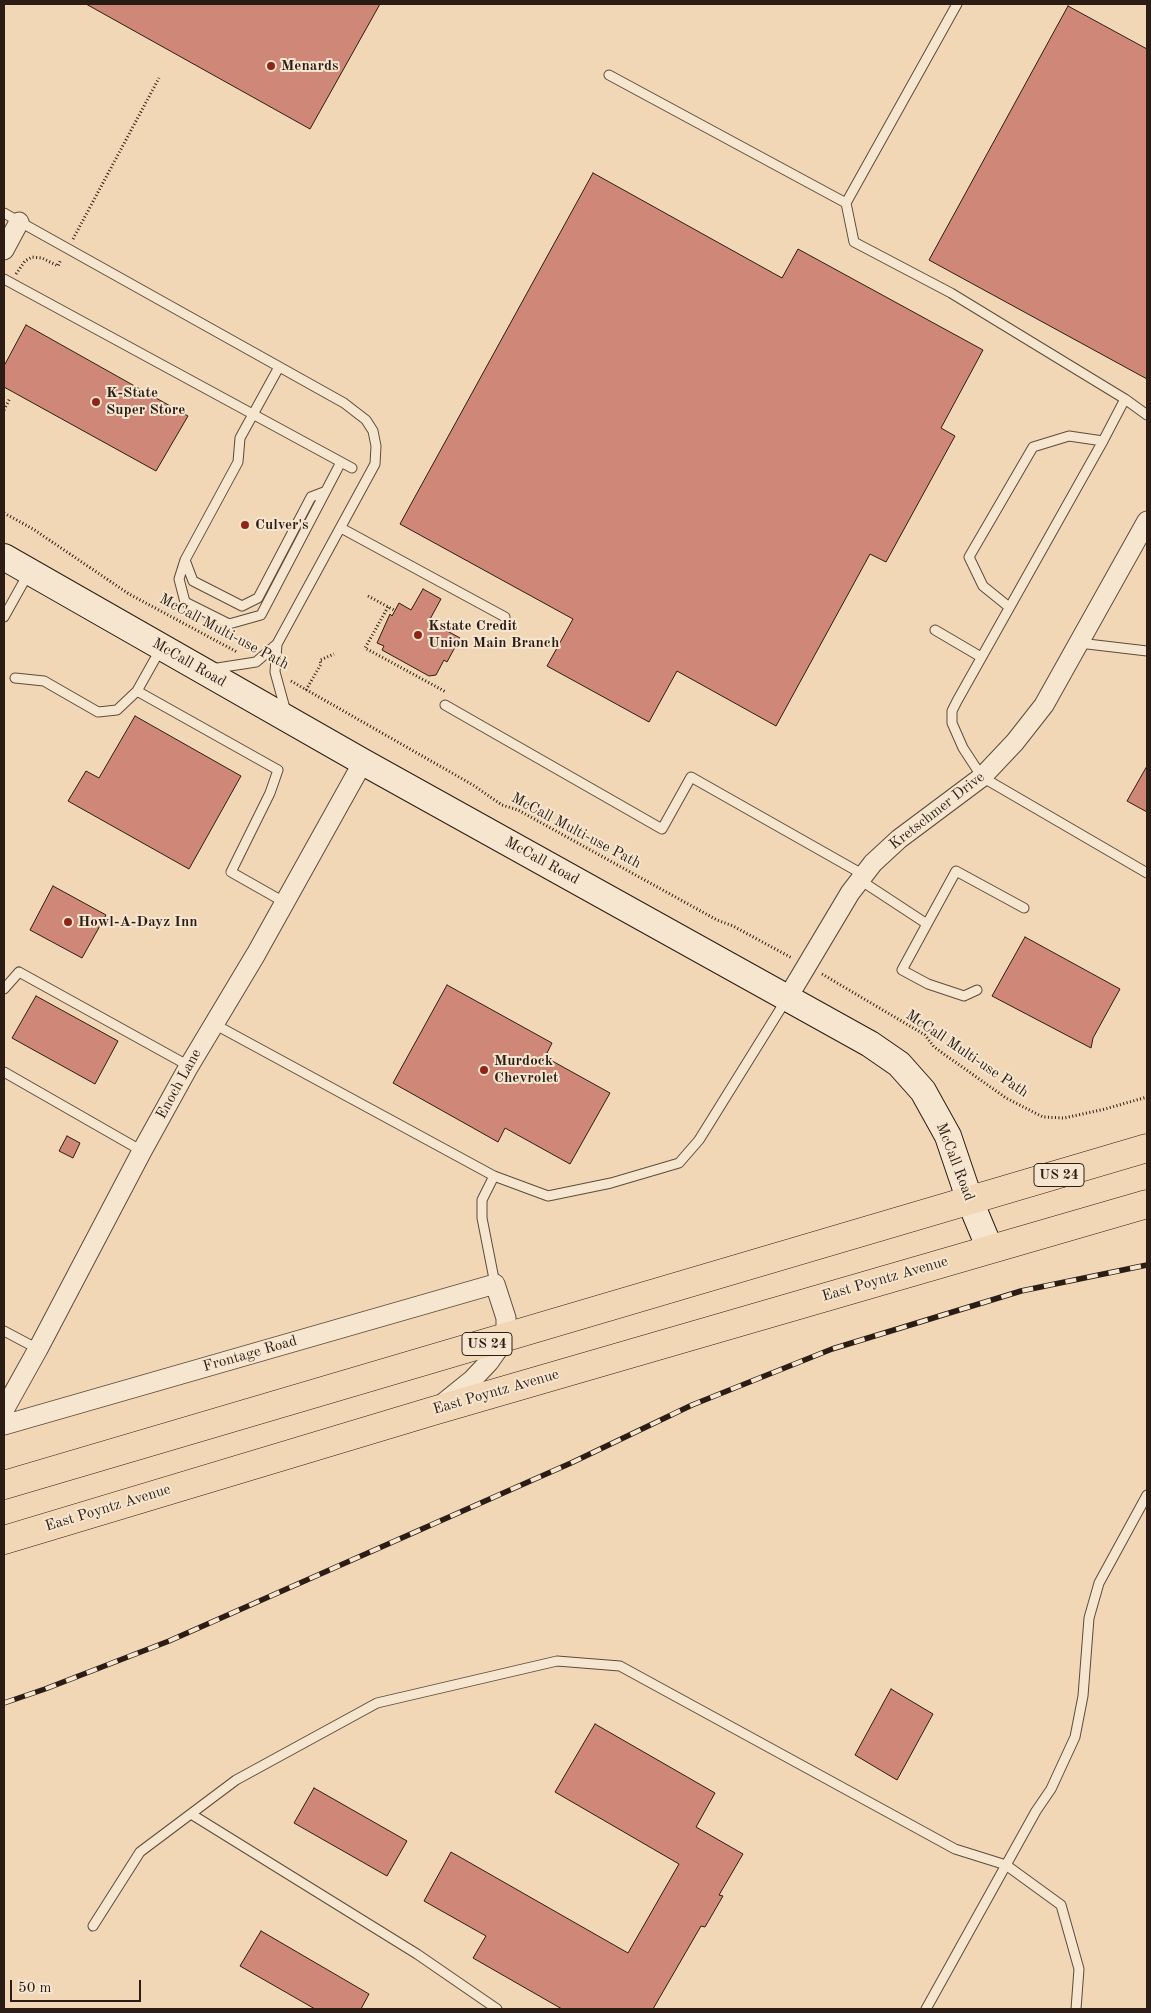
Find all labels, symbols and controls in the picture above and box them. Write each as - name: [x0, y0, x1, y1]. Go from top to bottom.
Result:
- place label: Menards: [281, 57, 338, 75]
- marker: Menards: [265, 60, 277, 72]
- place label: K-State Super Store: [106, 384, 185, 419]
- marker: K-State Super Store: [90, 396, 102, 408]
- place label: Culver's: [255, 516, 309, 534]
- marker: Culver's: [239, 519, 251, 531]
- street label: McCall Multi-use Path: [156, 590, 292, 674]
- place label: Kstate Credit Union Main Branch: [428, 617, 559, 652]
- marker: Kstate Credit Union Main Branch: [412, 629, 424, 641]
- street label: McCall Road: [149, 635, 229, 691]
- street label: Kretschmer Drive: [886, 768, 988, 854]
- street label: McCall Multi-use Path: [508, 789, 644, 873]
- street label: McCall Road: [502, 833, 582, 889]
- place label: Howl-A-Dayz Inn: [78, 913, 198, 931]
- marker: Howl-A-Dayz Inn: [62, 916, 74, 928]
- street label: McCall Multi-use Path: [902, 1006, 1032, 1102]
- street label: Enoch Lane: [152, 1046, 206, 1122]
- place label: Murdock Chevrolet: [494, 1052, 559, 1087]
- marker: Murdock Chevrolet: [478, 1064, 490, 1076]
- street label: McCall Road: [932, 1120, 978, 1204]
- road number: US 24: [1034, 1164, 1084, 1186]
- street label: East Poyntz Avenue: [820, 1252, 950, 1306]
- street label: Frontage Road: [201, 1332, 299, 1376]
- road number: US 24: [462, 1332, 512, 1356]
- street label: East Poyntz Avenue: [431, 1365, 561, 1419]
- street label: East Poyntz Avenue: [43, 1480, 173, 1536]
- scale bar: [12, 1970, 144, 2002]
- text: 50 m: [18, 1981, 52, 1996]

